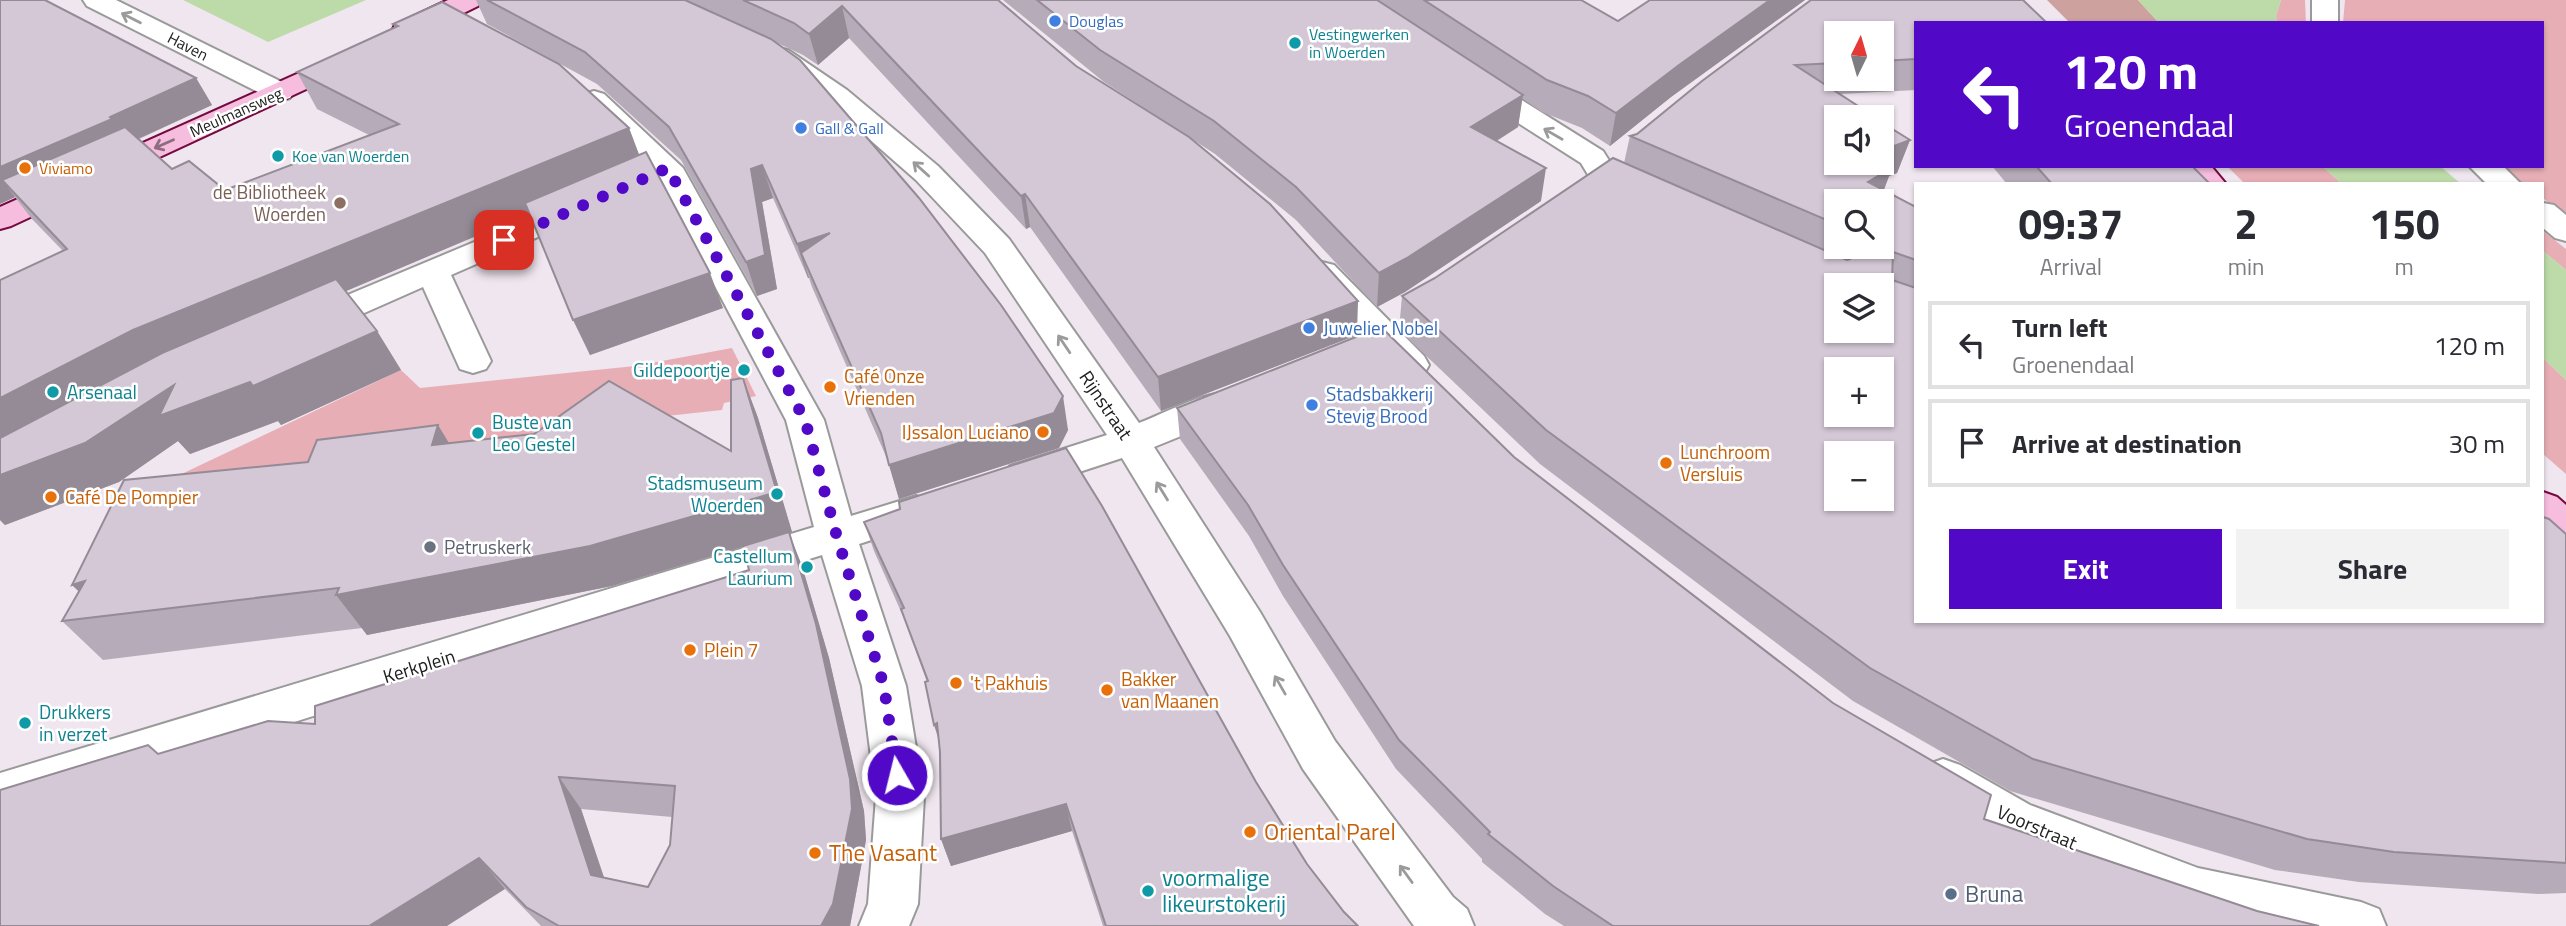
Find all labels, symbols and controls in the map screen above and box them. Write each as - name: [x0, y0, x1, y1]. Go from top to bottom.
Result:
- place label: Douglas: [1069, 9, 1124, 33]
- one-way arrow: [121, 10, 142, 24]
- marker: Douglas: [1047, 13, 1063, 29]
- north arrow: [1824, 21, 1894, 91]
- map controls: [1824, 21, 1894, 511]
- place label: Vestingwerken in Woerden: [1309, 22, 1409, 64]
- street label: Haven: [163, 26, 213, 66]
- text: 120 m: [2064, 33, 2198, 108]
- marker: Vestingwerken in Woerden: [1287, 35, 1303, 51]
- icon: left: [1949, 49, 2040, 140]
- street label: Meulmansweg: [186, 81, 286, 143]
- text: Groenendaal: [2064, 101, 2234, 149]
- button: sound: [1824, 105, 1894, 175]
- place label: Gall & Gall: [815, 116, 884, 140]
- marker: Gall & Gall: [793, 120, 809, 136]
- one-way arrow: [1543, 127, 1563, 141]
- one-way arrow: [154, 138, 175, 152]
- place label: Koe van Woerden: [292, 144, 409, 168]
- marker: Koe van Woerden: [270, 148, 286, 164]
- place label: Viviamo: [39, 156, 93, 180]
- marker: Viviamo: [17, 160, 33, 176]
- one-way arrow: [912, 161, 930, 177]
- place label: de Bibliotheek Woerden: [213, 177, 326, 228]
- button: search: [1824, 189, 1894, 259]
- text: 09:37: [2018, 191, 2123, 255]
- text: 2: [2234, 191, 2258, 255]
- text: 150: [2369, 191, 2439, 255]
- marker: de Bibliotheek Woerden: [332, 195, 348, 211]
- pin: [474, 210, 534, 270]
- icon: arrive: [485, 221, 523, 259]
- text: Arrival: [2040, 249, 2102, 284]
- text: min: [2228, 249, 2264, 284]
- text: m: [2395, 249, 2414, 284]
- button: layers: [1824, 273, 1894, 343]
- text: Turn left: [2012, 308, 2107, 347]
- place label: Juwelier Nobel: [1323, 313, 1438, 342]
- marker: Juwelier Nobel: [1301, 320, 1317, 336]
- icon: left: [1953, 326, 1991, 364]
- text: 120 m: [2434, 326, 2505, 365]
- one-way arrow: [1057, 335, 1072, 354]
- text: Groenendaal: [2012, 347, 2135, 382]
- place label: Gildepoortje: [633, 355, 730, 384]
- button: +: [1824, 357, 1894, 427]
- place label: Café Onze Vrienden: [844, 361, 925, 412]
- marker: Gildepoortje: [736, 362, 752, 378]
- street label: Rijnstraat: [1073, 364, 1140, 445]
- place label: Arsenaal: [67, 377, 137, 406]
- marker: Café Onze Vrienden: [822, 379, 838, 395]
- place label: Stadsbakkerij Stevig Brood: [1326, 379, 1433, 430]
- marker: Arsenaal: [45, 384, 61, 400]
- marker: Stadsbakkerij Stevig Brood: [1304, 397, 1320, 413]
- place label: Buste van Leo Gestel: [492, 407, 576, 458]
- place label: IJssalon Luciano: [902, 417, 1029, 446]
- marker: IJssalon Luciano: [1035, 424, 1051, 440]
- icon: arrive: [1953, 424, 1991, 462]
- text: Arrive at destination: [2012, 424, 2242, 463]
- text: 30 m: [2448, 424, 2505, 463]
- marker: Buste van Leo Gestel: [470, 425, 486, 441]
- place label: Lunchroom Versluis: [1680, 437, 1770, 488]
- button: −: [1824, 441, 1894, 511]
- marker: Lunchroom Versluis: [1658, 455, 1674, 471]
- place label: Stadsmuseum Woerden: [647, 468, 763, 519]
- one-way arrow: [1154, 481, 1168, 501]
- place label: Café De Pompier: [65, 482, 199, 511]
- marker: Stadsmuseum Woerden: [769, 486, 785, 502]
- marker: Café De Pompier: [43, 489, 59, 505]
- button: Exit: [1949, 529, 2222, 609]
- button: Share: [2236, 529, 2509, 609]
- place label: Petruskerk: [444, 532, 531, 561]
- marker: Petruskerk: [422, 539, 438, 555]
- place label: Castellum Laurium: [713, 541, 793, 592]
- marker: Castellum Laurium: [799, 559, 815, 575]
- place label: Plein 7: [704, 635, 758, 664]
- street label: Kerkplein: [379, 641, 459, 690]
- marker: Plein 7: [682, 642, 698, 658]
- place label: Bakker van Maanen: [1121, 664, 1219, 715]
- place label: 't Pakhuis: [970, 668, 1048, 697]
- marker: 't Pakhuis: [948, 675, 964, 691]
- one-way arrow: [1273, 675, 1286, 696]
- marker: Bakker van Maanen: [1099, 682, 1115, 698]
- place label: Drukkers in verzet: [39, 697, 111, 748]
- marker: Drukkers in verzet: [17, 715, 33, 731]
- position arrow: [860, 738, 934, 812]
- street label: Voorstraat: [1992, 797, 2082, 857]
- place label: Oriental Parel: [1264, 814, 1396, 849]
- marker: Oriental Parel: [1242, 824, 1258, 840]
- place label: The Vasant: [829, 835, 937, 870]
- marker: The Vasant: [807, 845, 823, 861]
- place label: voormalige likeurstokerij: [1162, 860, 1286, 921]
- one-way arrow: [1399, 865, 1413, 884]
- place label: Bruna: [1965, 876, 2024, 911]
- marker: voormalige likeurstokerij: [1140, 883, 1156, 899]
- marker: Bruna: [1943, 886, 1959, 902]

